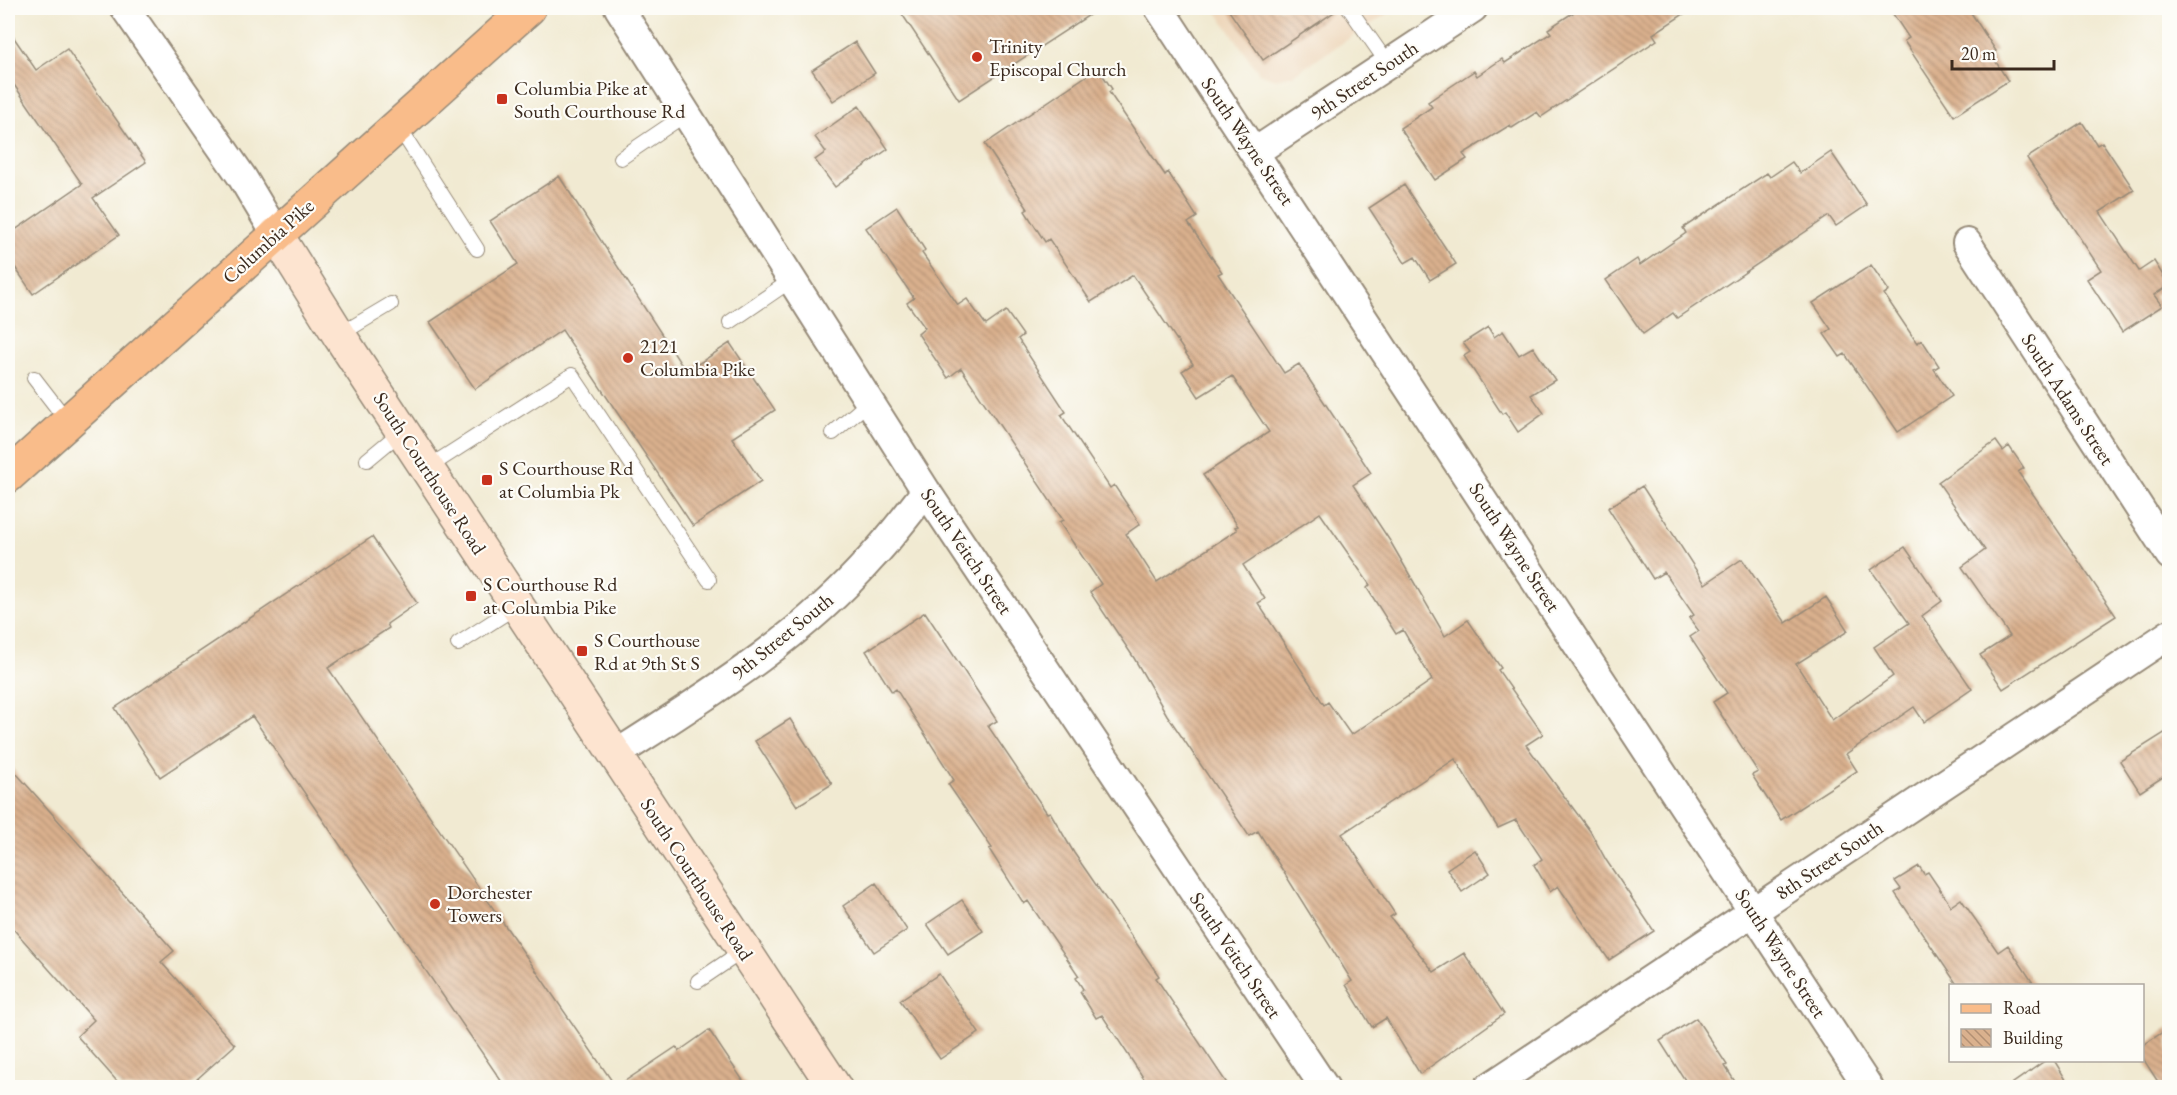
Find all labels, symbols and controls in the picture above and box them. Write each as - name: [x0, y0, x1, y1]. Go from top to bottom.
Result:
- place label: Trinity Episcopal Church: [989, 33, 1127, 82]
- scale bar: [1952, 33, 2054, 71]
- street label: 9th Street South: [1305, 34, 1423, 126]
- text: 20 m: [1961, 42, 1996, 65]
- marker: Trinity Episcopal Church: [970, 50, 984, 64]
- street label: South Wayne Street: [1195, 72, 1301, 211]
- place label: Columbia Pike at South Courthouse Rd: [514, 75, 686, 124]
- marker: Columbia Pike at South Courthouse Rd: [495, 92, 509, 106]
- street label: Columbia Pike: [217, 193, 320, 289]
- street label: South Adams Street: [2016, 328, 2121, 471]
- place label: 2121 Columbia Pike: [640, 333, 755, 382]
- marker: 2121 Columbia Pike: [621, 351, 635, 365]
- street label: South Courthouse Road: [368, 387, 493, 560]
- place label: S Courthouse Rd at Columbia Pk: [499, 455, 634, 504]
- marker: S Courthouse Rd at Columbia Pk: [480, 473, 494, 487]
- street label: South Wayne Street: [1463, 477, 1567, 617]
- street label: South Veitch Street: [915, 483, 1019, 620]
- place label: S Courthouse Rd at Columbia Pike: [483, 571, 618, 620]
- street label: 9th Street South: [725, 587, 839, 685]
- marker: S Courthouse Rd at Columbia Pike: [464, 589, 478, 603]
- place label: S Courthouse Rd at 9th St S: [594, 627, 700, 676]
- marker: S Courthouse Rd at 9th St S: [575, 644, 589, 658]
- street label: South Courthouse Road: [635, 793, 760, 966]
- street label: 8th Street South: [1770, 814, 1888, 906]
- place label: Dorchester Towers: [447, 879, 532, 928]
- street label: South Wayne Street: [1729, 883, 1833, 1023]
- street label: South Veitch Street: [1184, 887, 1288, 1024]
- marker: Dorchester Towers: [428, 897, 442, 911]
- legend: [1949, 984, 2144, 1062]
- text: Road: [2003, 996, 2042, 1019]
- text: Building: [2003, 1026, 2063, 1049]

